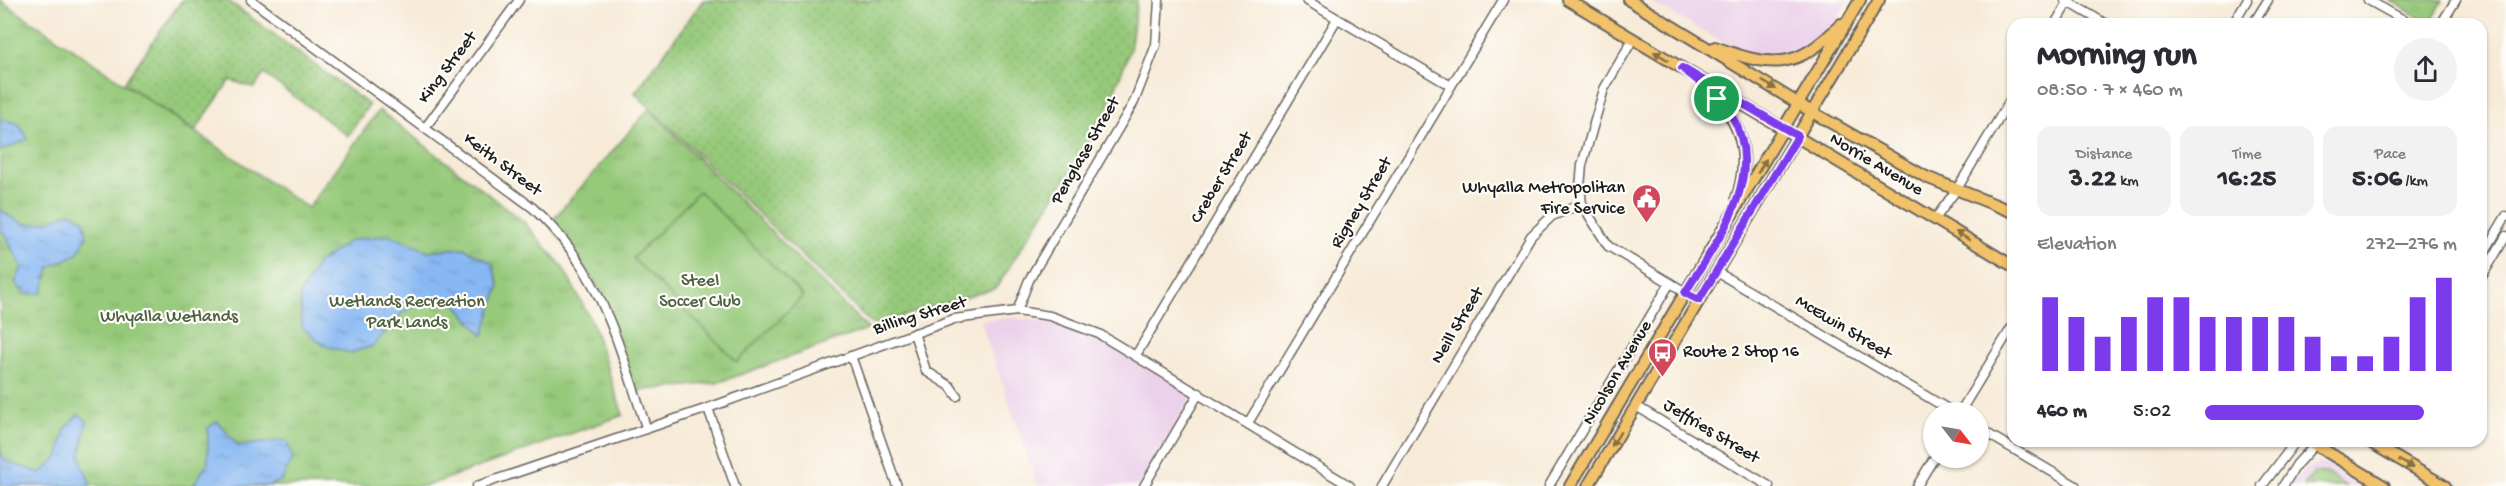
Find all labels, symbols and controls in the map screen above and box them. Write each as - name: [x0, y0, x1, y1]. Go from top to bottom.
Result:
- street label: King Street: [414, 26, 483, 108]
- text: Morning run: [2037, 38, 2197, 76]
- button: share: [2394, 38, 2457, 101]
- one-way arrow: [1652, 51, 1669, 61]
- pin: [1691, 73, 1742, 124]
- one-way arrow: [1760, 79, 1777, 90]
- text: 08:50 · 7 × 460 m: [2037, 80, 2183, 103]
- icon: arrive: [1700, 82, 1733, 115]
- street label: Penglase Street: [1046, 92, 1126, 209]
- street label: Creber Street: [1187, 127, 1258, 227]
- street label: Keith Street: [459, 129, 547, 202]
- street label: Norrie Avenue: [1825, 129, 1927, 202]
- text: Distance: [2076, 146, 2132, 165]
- text: Time: [2232, 146, 2262, 165]
- text: Pace: [2374, 146, 2406, 165]
- street label: Rigney Street: [1327, 152, 1398, 252]
- one-way arrow: [1756, 158, 1767, 174]
- text: 3.22: [2069, 165, 2116, 196]
- text: 16:25: [2218, 165, 2276, 196]
- text: 5:06: [2352, 165, 2402, 196]
- text: km: [2116, 173, 2139, 192]
- text: /km: [2402, 173, 2428, 192]
- place label: Whyalla Metropolitan Fire Service: [1462, 178, 1626, 220]
- public building icon: Whyalla Metropolitan Fire Service: [1630, 182, 1662, 224]
- one-way arrow: [1955, 230, 1971, 241]
- text: Elevation: [2037, 234, 2117, 257]
- text: 272–276 m: [2365, 234, 2457, 257]
- park label: Steel Soccer Club: [659, 271, 741, 313]
- street label: Neill Street: [1427, 283, 1490, 368]
- street label: Billing Street: [870, 291, 971, 340]
- street label: McEwin Street: [1791, 291, 1896, 366]
- park label: Wetlands Recreation Park Lands: [329, 292, 485, 334]
- park label: Whyalla Wetlands: [100, 307, 239, 328]
- street label: Nicolson Avenue: [1579, 316, 1658, 429]
- bus stop icon: Route 2 Stop 16: [1646, 336, 1678, 378]
- place label: Route 2 Stop 16: [1683, 342, 1800, 363]
- street label: Jeffries Street: [1659, 395, 1764, 470]
- text: 460 m: [2037, 401, 2087, 424]
- text: 5:02: [2133, 401, 2171, 424]
- north arrow: [1923, 402, 1989, 468]
- map controls: [1923, 402, 1989, 468]
- one-way arrow: [1611, 431, 1622, 447]
- one-way arrow: [2398, 458, 2414, 469]

